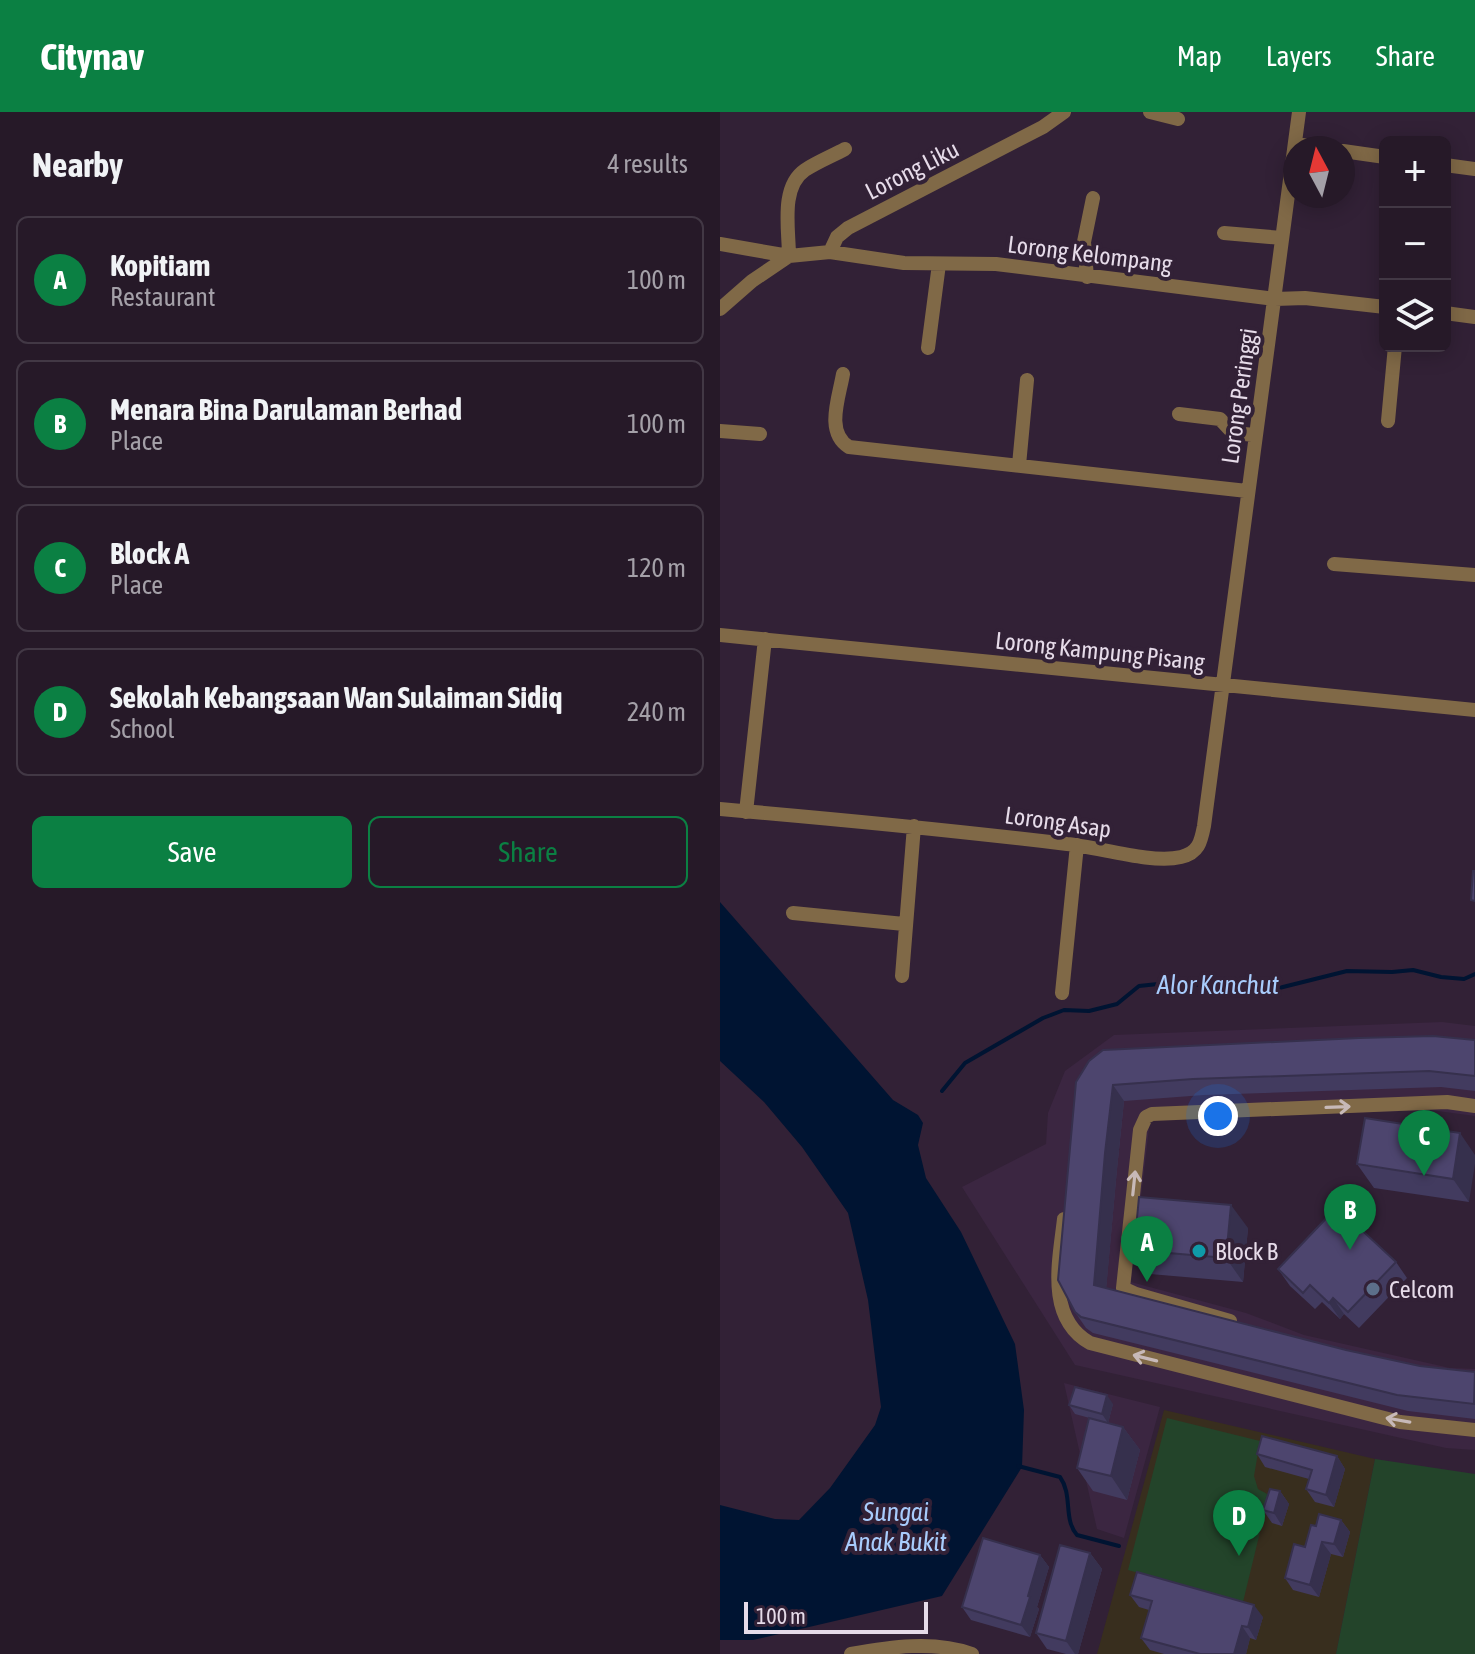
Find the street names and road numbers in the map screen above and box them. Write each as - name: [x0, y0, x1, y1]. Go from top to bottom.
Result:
- street label: Lorong Liku: [861, 135, 963, 205]
- street label: Lorong Kelompang: [1006, 231, 1174, 278]
- street label: Lorong Peringgi: [1216, 327, 1262, 465]
- street label: Lorong Kampung Pisang: [994, 627, 1207, 675]
- street label: Lorong Asap: [1003, 801, 1113, 843]

